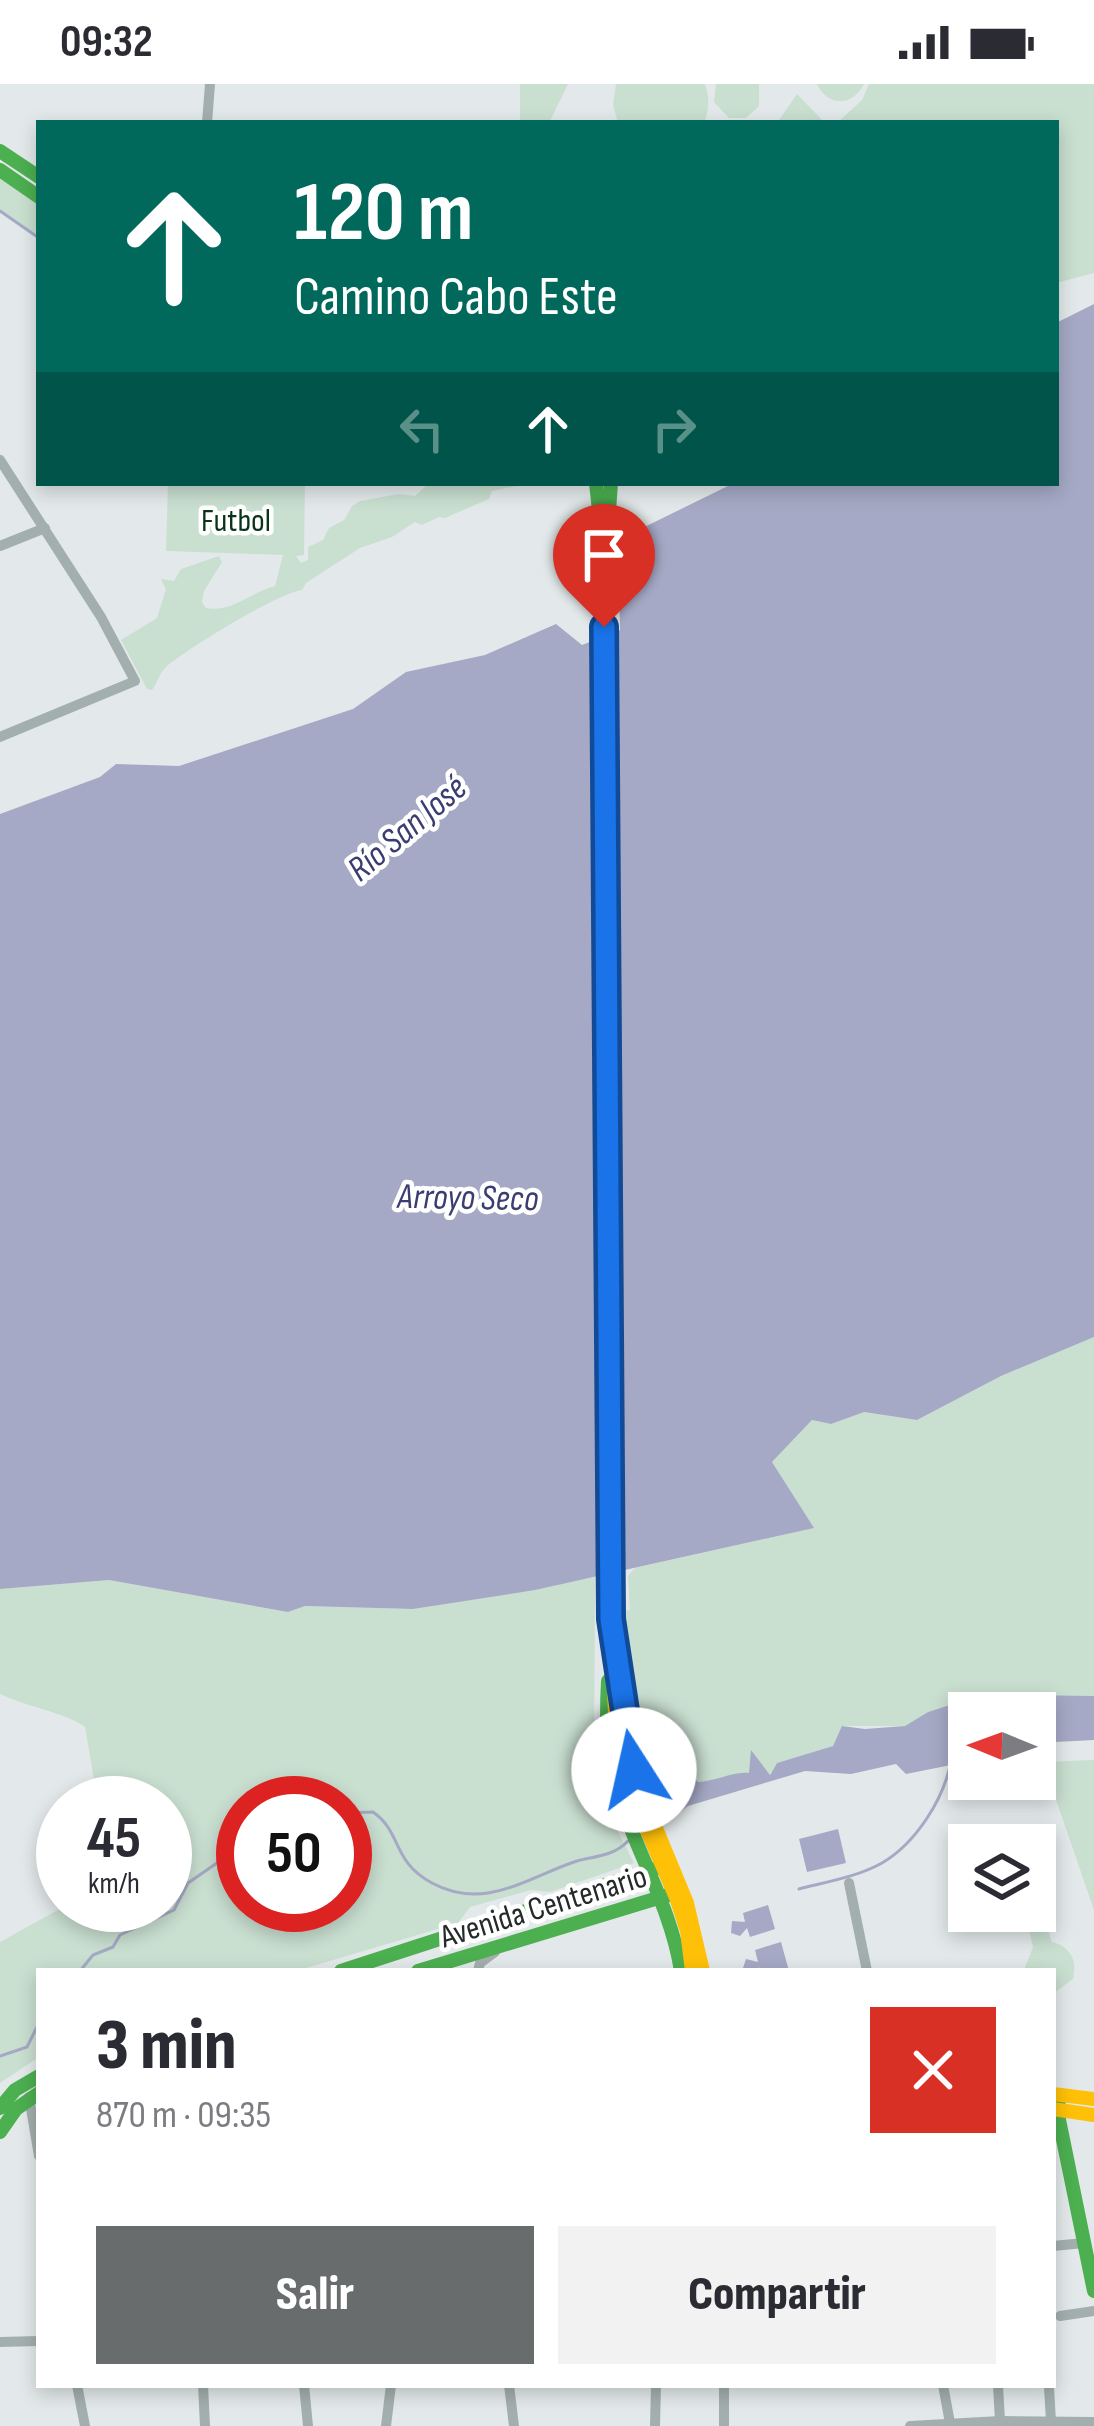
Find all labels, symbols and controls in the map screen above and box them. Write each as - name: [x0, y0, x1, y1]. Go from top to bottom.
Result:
- text: 09:32: [60, 15, 153, 70]
- text: 120 m: [294, 163, 473, 264]
- icon: ahead: [96, 168, 252, 324]
- text: Camino Cabo Este: [294, 265, 618, 330]
- icon: left: [389, 396, 455, 462]
- icon: ahead: [515, 396, 581, 462]
- icon: right: [641, 396, 707, 462]
- park label: Futbol: [201, 501, 271, 541]
- pin: [553, 504, 655, 627]
- icon: arrive: [571, 522, 637, 588]
- water label: Río San José: [339, 767, 476, 891]
- water label: Arroyo Seco: [395, 1176, 539, 1221]
- north arrow: [948, 1692, 1056, 1800]
- map controls: [948, 1692, 1056, 1932]
- position arrow: [571, 1707, 697, 1833]
- speed limit sign: 50: [216, 1776, 372, 1932]
- text: 45: [87, 1803, 141, 1875]
- button: layers: [948, 1824, 1056, 1932]
- street label: Avenida Centenario: [434, 1857, 652, 1958]
- text: km/h: [88, 1866, 140, 1902]
- text: 3 min: [96, 2003, 237, 2090]
- button: close: [870, 2007, 996, 2133]
- text: 870 m · 09:35: [96, 2092, 271, 2139]
- button: Salir: [96, 2226, 534, 2364]
- button: Compartir: [558, 2226, 996, 2364]

